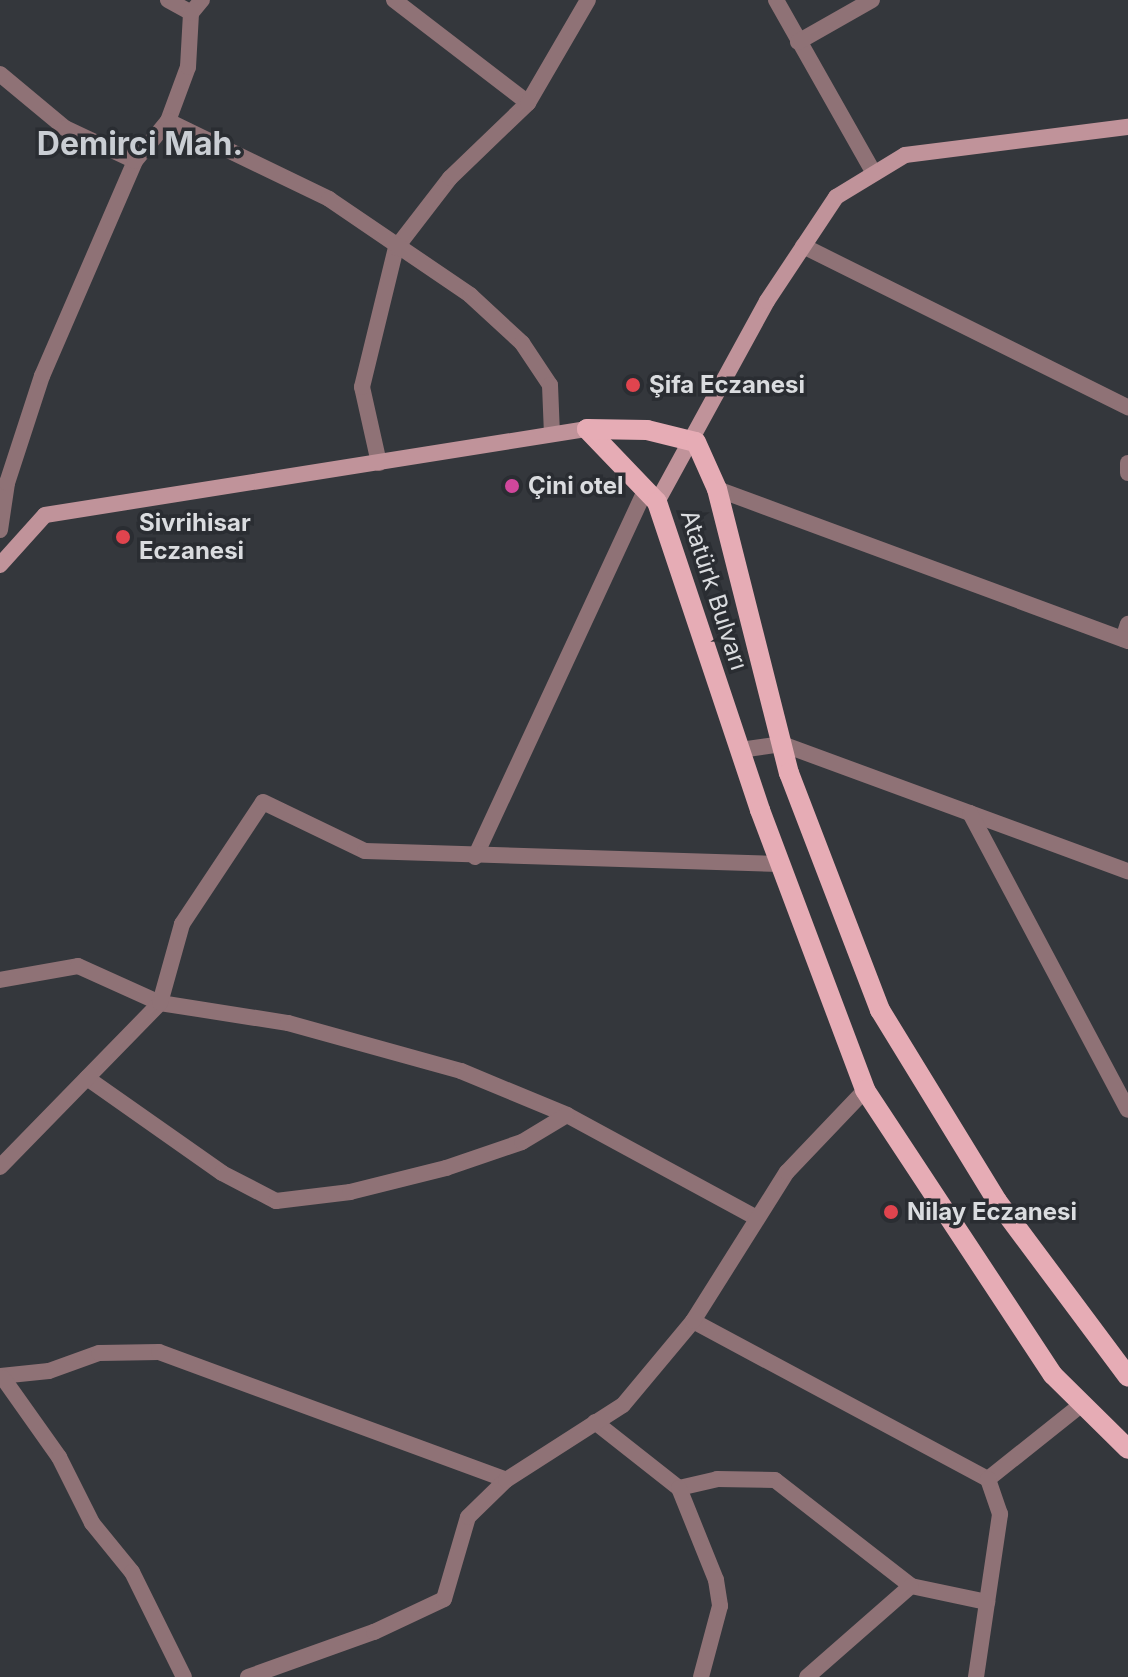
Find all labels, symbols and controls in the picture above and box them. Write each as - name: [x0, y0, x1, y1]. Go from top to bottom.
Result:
- district label: Demirci Mah.: [37, 125, 243, 163]
- place label: Şifa Eczanesi: [649, 371, 805, 399]
- marker: Şifa Eczanesi: [624, 376, 642, 394]
- place label: Çini otel: [528, 472, 623, 500]
- marker: Çini otel: [503, 477, 521, 495]
- street label: Atatürk Bulvarı: [675, 506, 753, 674]
- place label: Sivrihisar Eczanesi: [139, 509, 251, 565]
- marker: Sivrihisar Eczanesi: [114, 528, 132, 546]
- place label: Nilay Eczanesi: [907, 1198, 1077, 1226]
- marker: Nilay Eczanesi: [882, 1203, 900, 1221]

